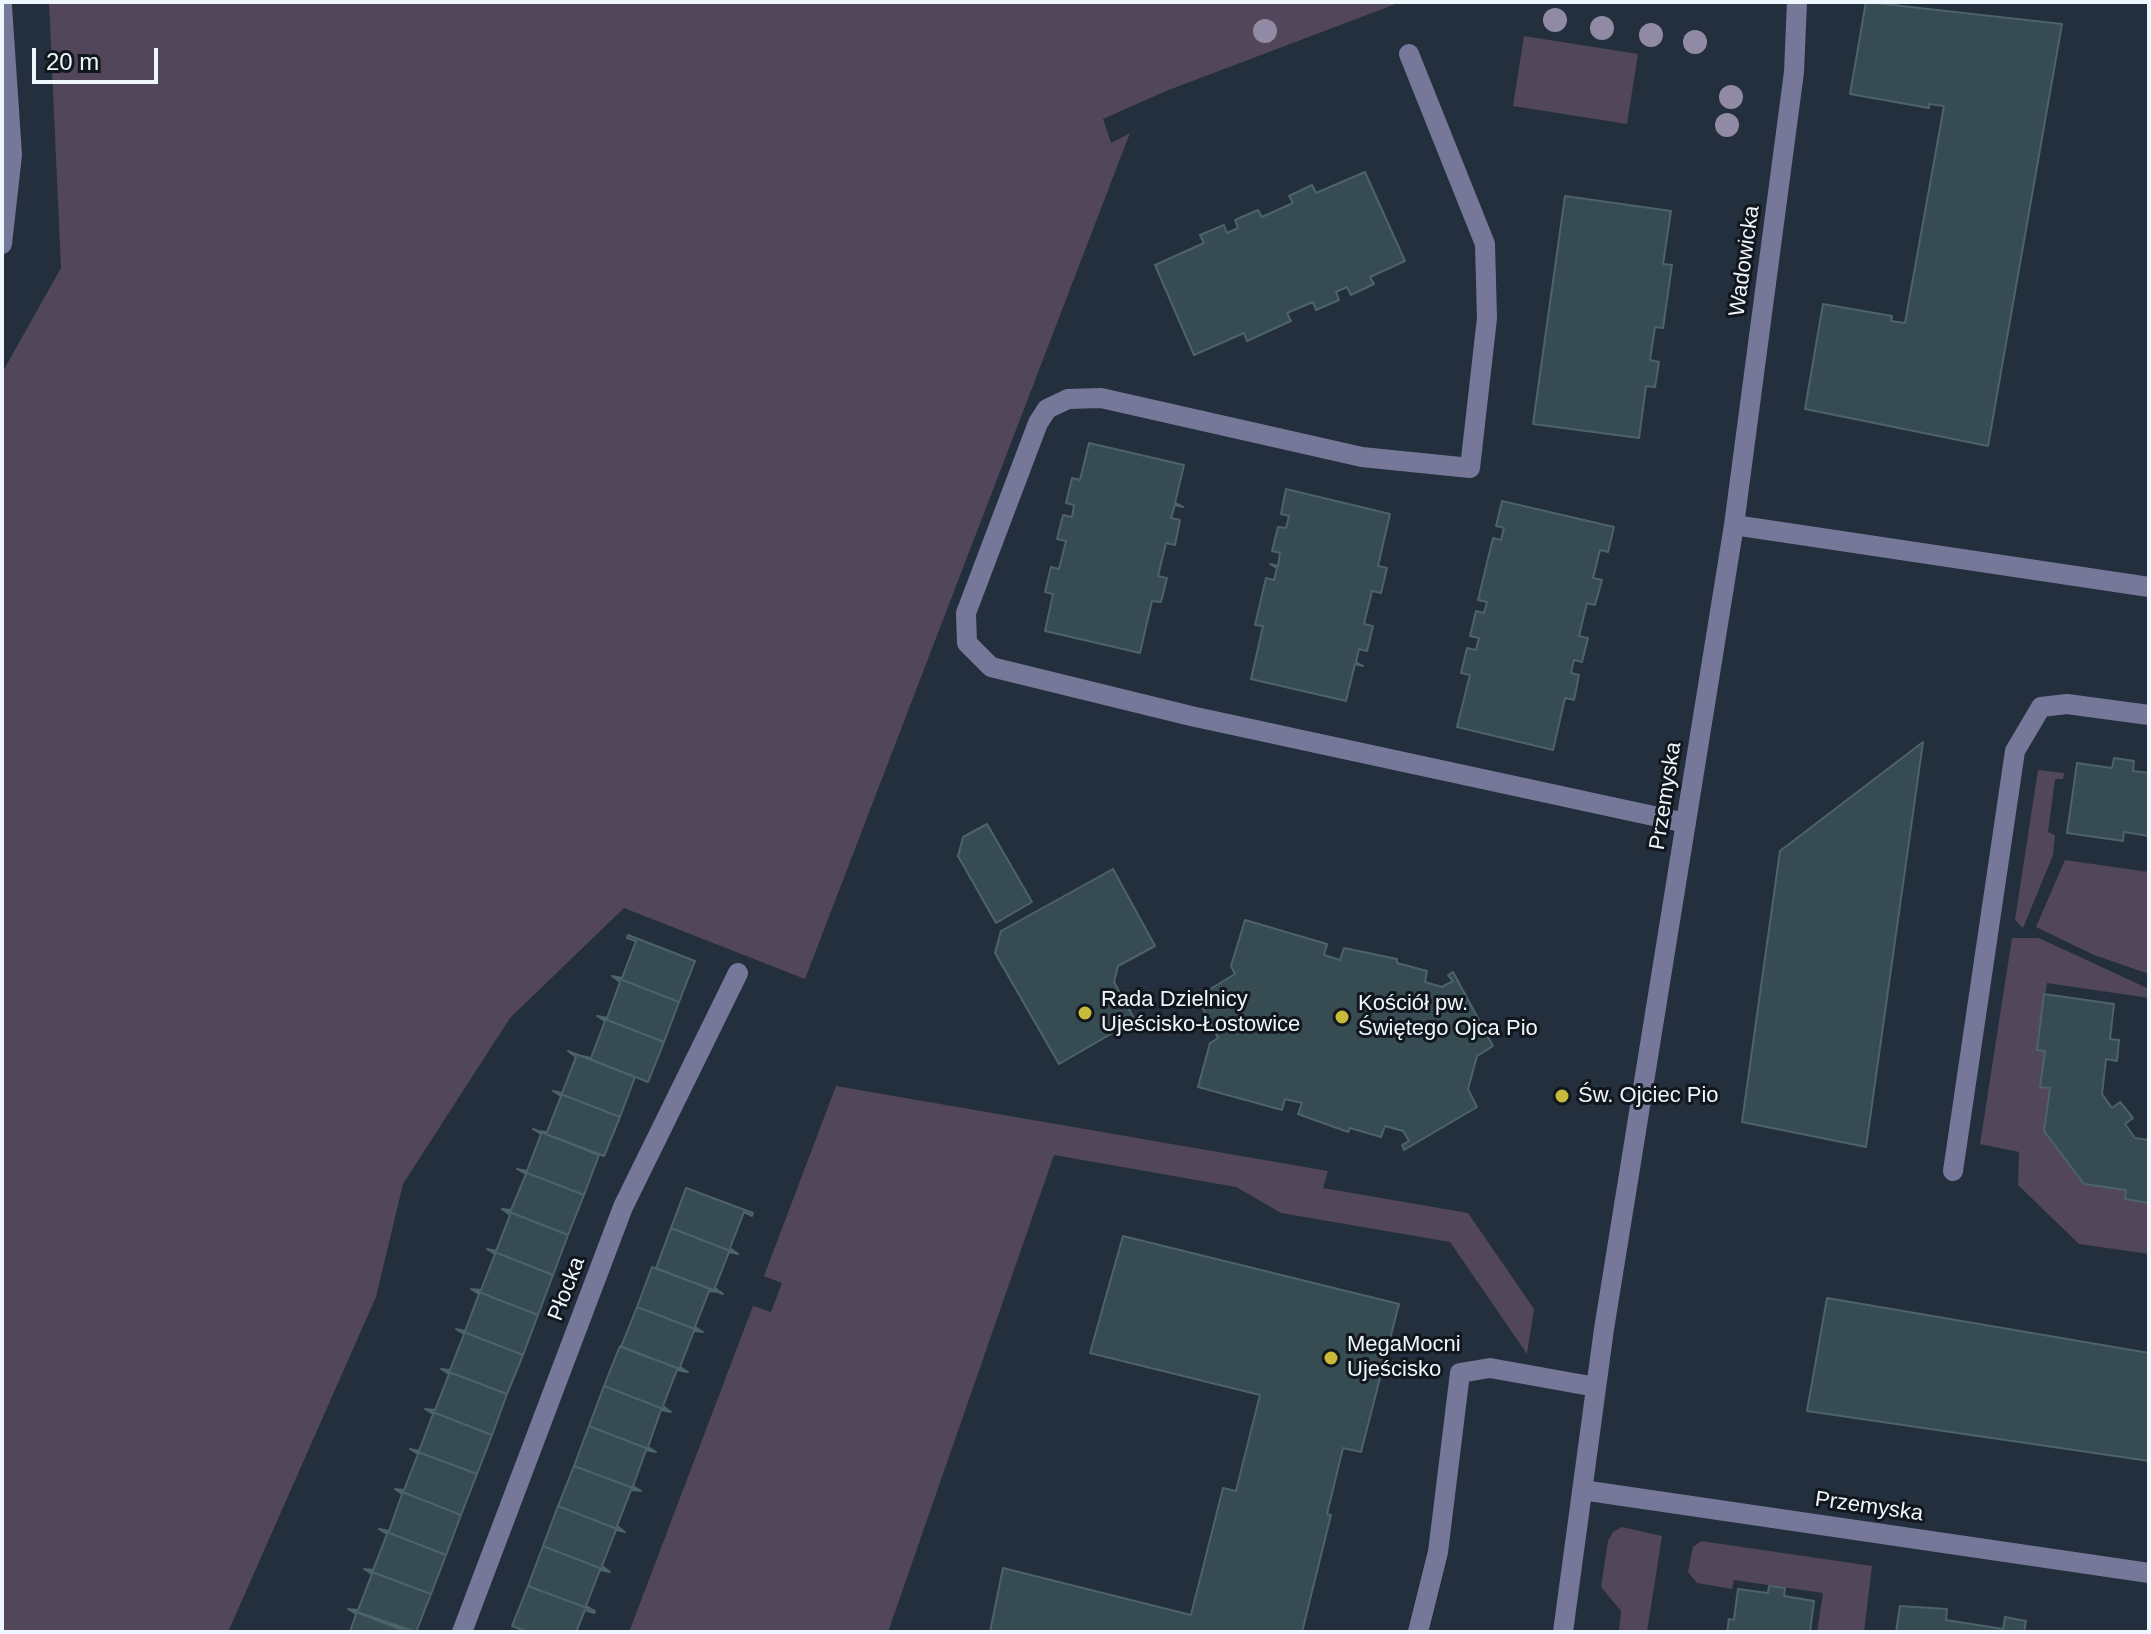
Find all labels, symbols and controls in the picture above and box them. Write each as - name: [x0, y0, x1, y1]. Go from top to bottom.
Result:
- scale bar: [36, 32, 162, 82]
- text: 20 m: [46, 48, 99, 75]
- street label: Wadowicka: [1724, 204, 1766, 318]
- street label: Przemyska: [1644, 740, 1688, 852]
- place label: Rada Dzielnicy Ujeścisko-Łostowice: [1101, 987, 1300, 1038]
- place label: Kościół pw. Świętego Ojca Pio: [1358, 991, 1538, 1042]
- marker: Rada Dzielnicy Ujeścisko-Łostowice: [1076, 1004, 1094, 1022]
- marker: Kościół pw. Świętego Ojca Pio: [1333, 1008, 1351, 1026]
- place label: Św. Ojciec Pio: [1578, 1083, 1719, 1109]
- marker: Św. Ojciec Pio: [1553, 1087, 1571, 1105]
- street label: Płocka: [543, 1253, 591, 1325]
- place label: MegaMocni Ujeścisko: [1347, 1332, 1461, 1384]
- marker: MegaMocni Ujeścisko: [1322, 1349, 1340, 1367]
- street label: Przemyska: [1813, 1486, 1925, 1528]

